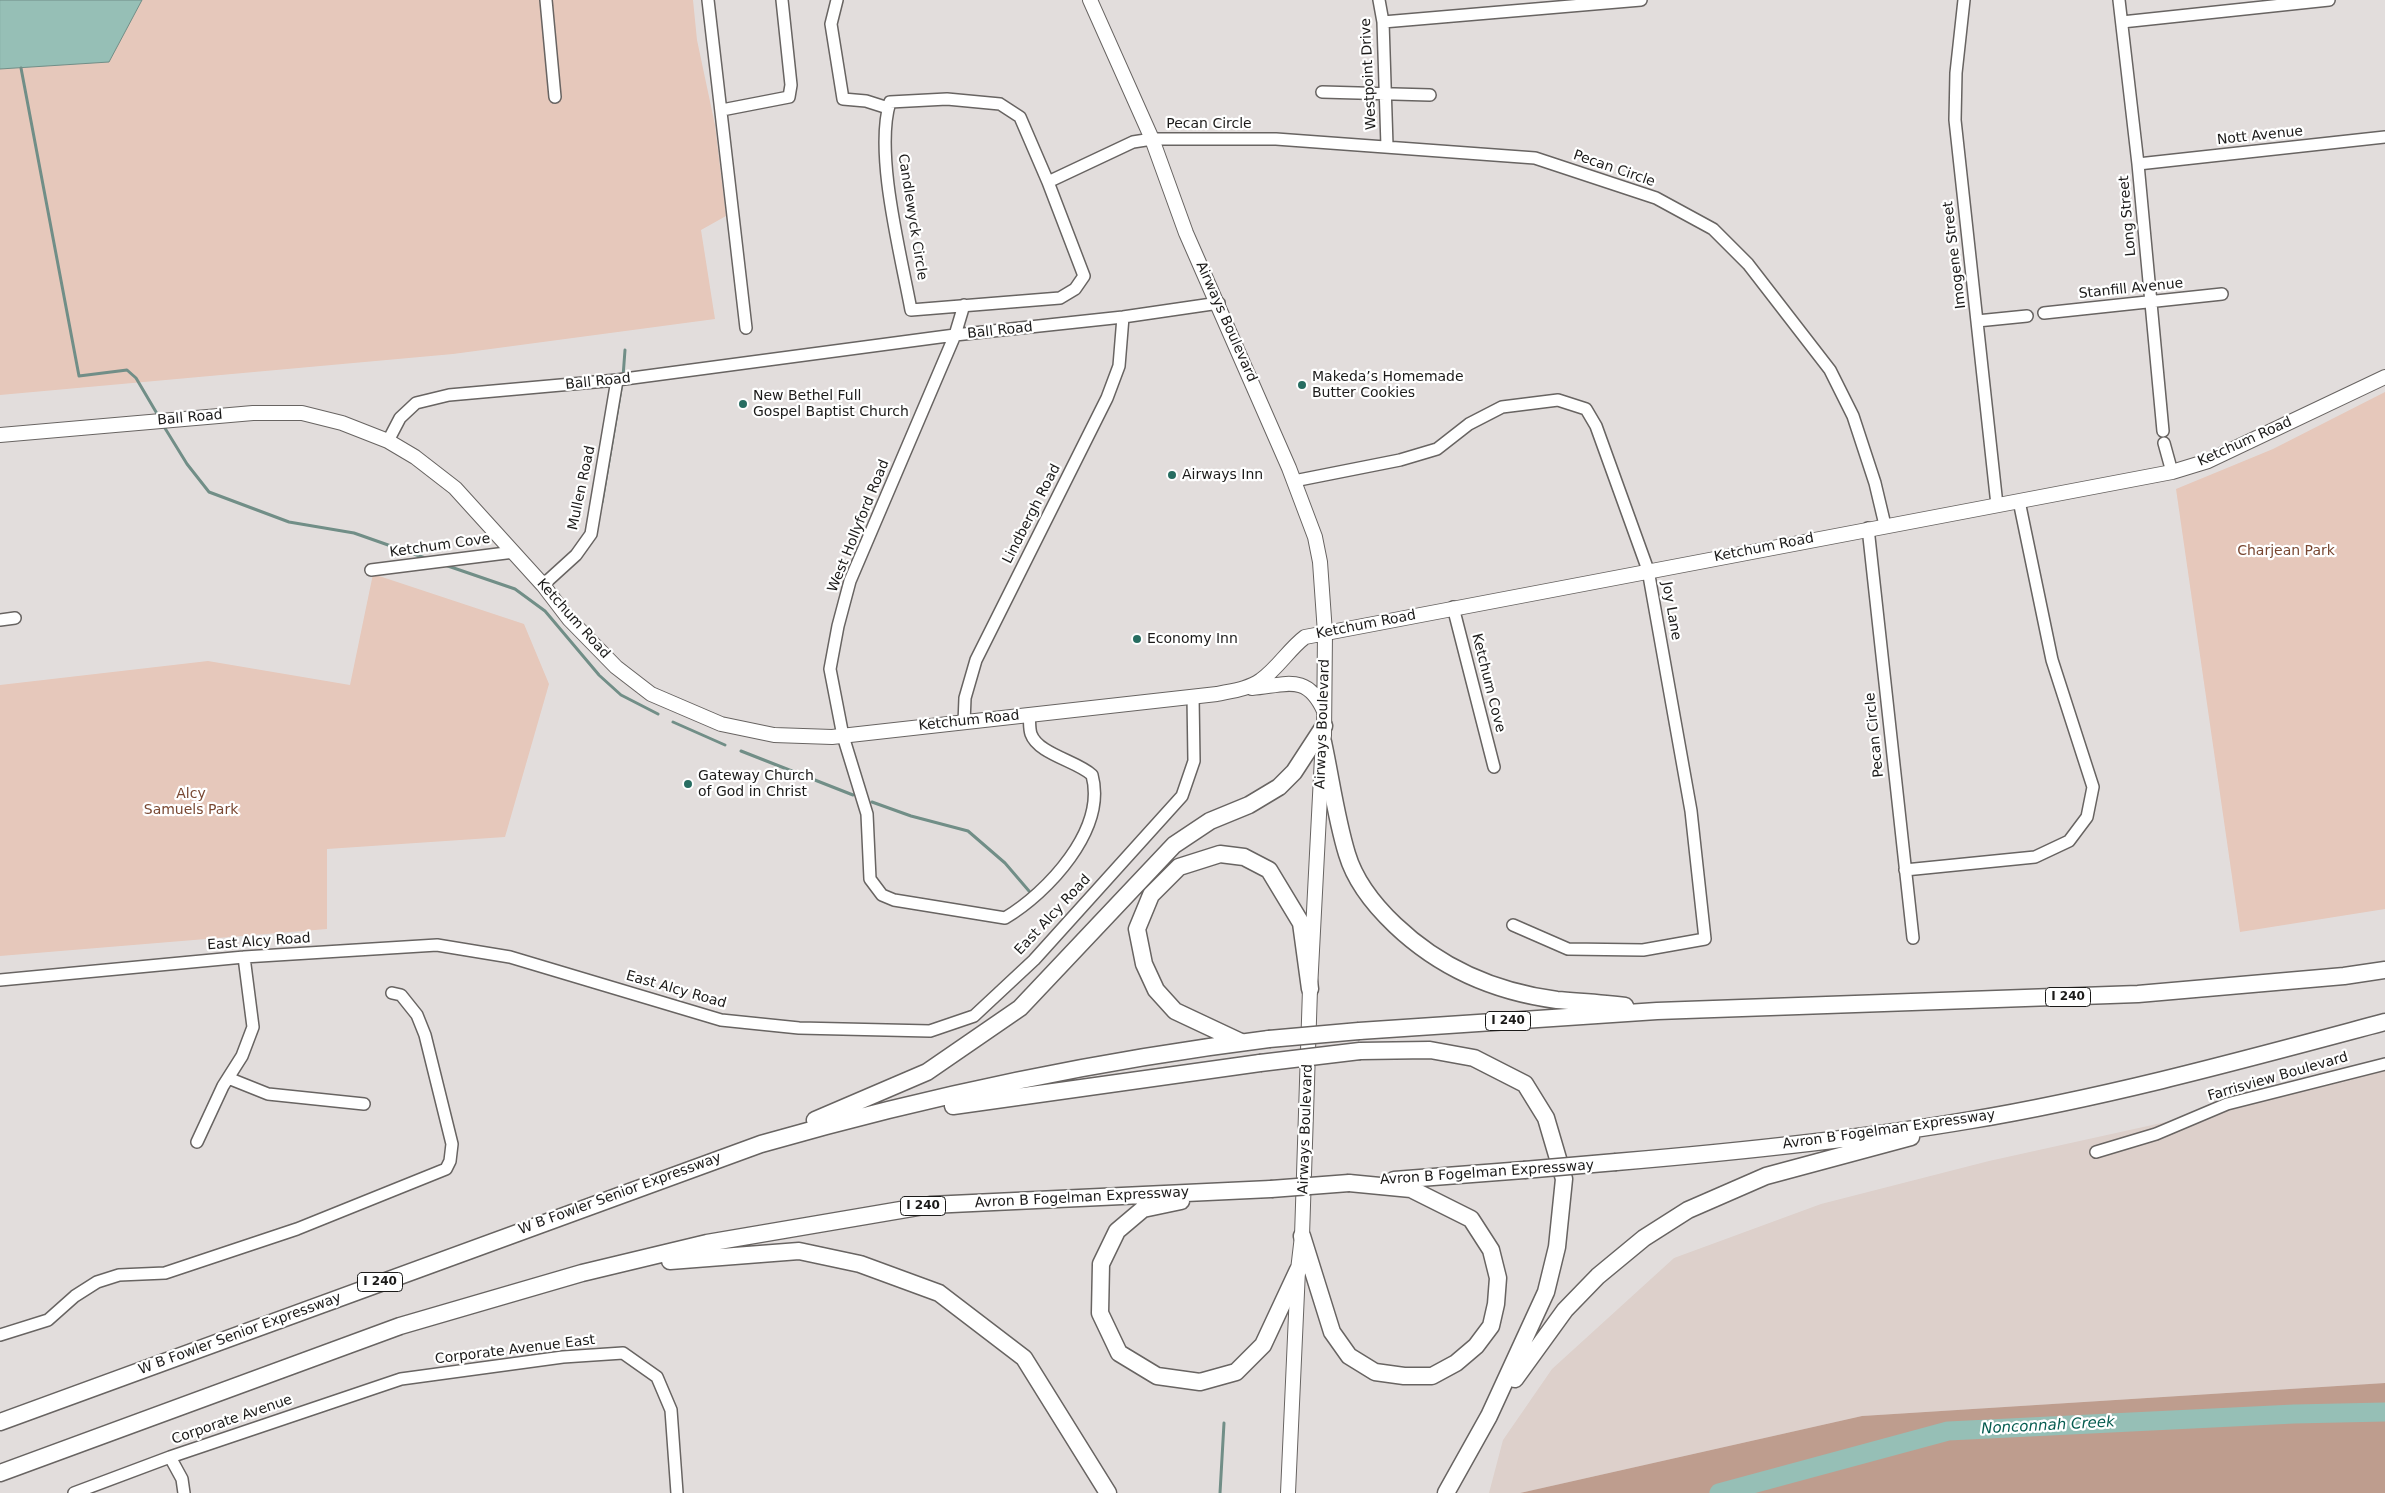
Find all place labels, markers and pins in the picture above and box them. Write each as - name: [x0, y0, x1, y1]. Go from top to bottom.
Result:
- place label: Makeda’s Homemade Butter Cookies: [1312, 369, 1464, 402]
- marker: Makeda’s Homemade Butter Cookies: [1296, 379, 1308, 391]
- place label: New Bethel Full Gospel Baptist Church: [753, 388, 909, 421]
- marker: New Bethel Full Gospel Baptist Church: [737, 398, 749, 410]
- place label: Airways Inn: [1182, 467, 1263, 483]
- marker: Airways Inn: [1166, 469, 1178, 481]
- place label: Economy Inn: [1147, 631, 1238, 647]
- marker: Economy Inn: [1131, 633, 1143, 645]
- place label: Gateway Church of God in Christ: [698, 768, 814, 800]
- marker: Gateway Church of God in Christ: [682, 778, 694, 790]

